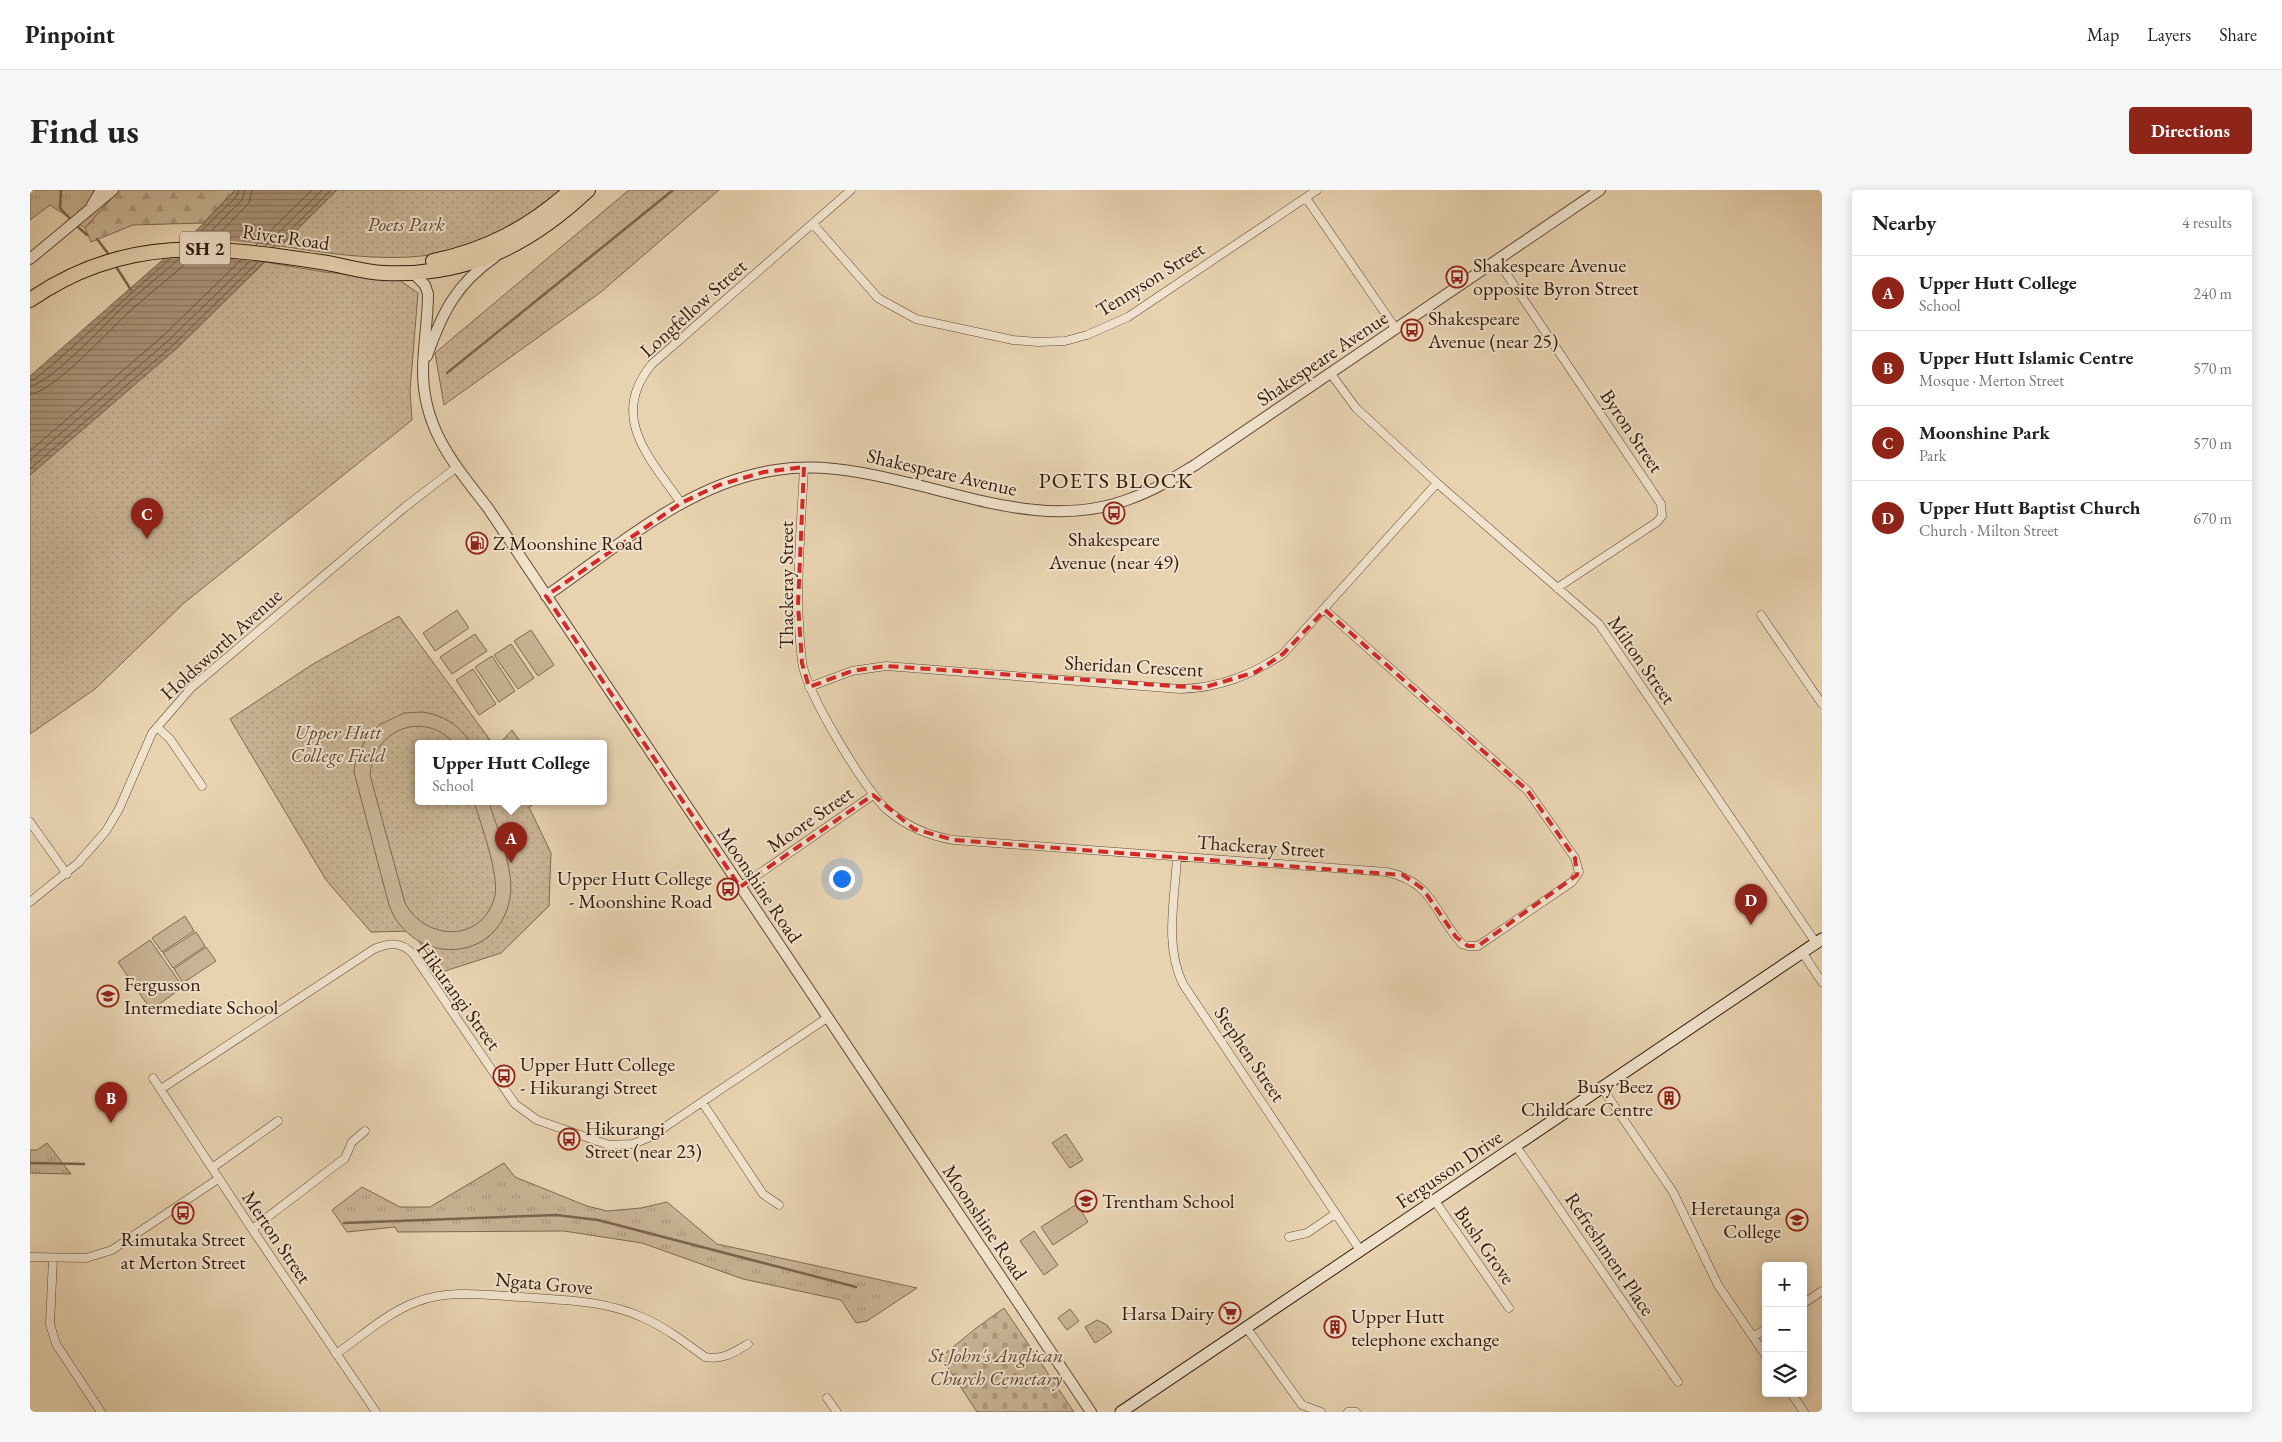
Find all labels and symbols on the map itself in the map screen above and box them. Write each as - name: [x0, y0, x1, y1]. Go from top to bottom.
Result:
- park label: Poets Park: [367, 211, 445, 237]
- street label: River Road: [241, 218, 332, 256]
- road number: SH 2: [180, 232, 230, 264]
- street label: Tennyson Street: [1091, 235, 1210, 323]
- place label: Shakespeare Avenue opposite Byron Street: [1473, 252, 1639, 301]
- street label: Longfellow Street: [634, 253, 753, 363]
- bus stop icon: Shakespeare Avenue opposite Byron Street: [1445, 265, 1469, 289]
- street label: Shakespeare Avenue: [1251, 304, 1393, 412]
- place label: Shakespeare Avenue (near 25): [1427, 305, 1558, 354]
- bus stop icon: Shakespeare Avenue (near 25): [1400, 318, 1424, 342]
- street label: Byron Street: [1594, 384, 1670, 478]
- street label: Shakespeare Avenue: [864, 442, 1020, 502]
- district label: POETS BLOCK: [1039, 466, 1193, 495]
- pin: C: [131, 498, 163, 539]
- bus stop icon: Shakespeare Avenue (near 49): [1102, 501, 1126, 525]
- street label: Thackeray Street: [773, 520, 799, 649]
- place label: Shakespeare Avenue (near 49): [1048, 526, 1179, 575]
- place label: Z Moonshine Road: [493, 530, 644, 556]
- fuel station icon: Z Moonshine Road: [465, 531, 489, 555]
- street label: Holdsworth Avenue: [155, 582, 287, 706]
- street label: Milton Street: [1602, 611, 1682, 710]
- street label: Sheridan Crescent: [1064, 649, 1205, 683]
- park label: Upper Hutt College Field: [291, 719, 386, 768]
- street label: Moore Street: [762, 779, 859, 858]
- pin: A: [495, 822, 527, 863]
- street label: Moonshine Road: [712, 822, 809, 948]
- street label: Thackeray Street: [1196, 829, 1327, 863]
- place label: Upper Hutt College - Moonshine Road: [557, 865, 713, 914]
- your location: [829, 866, 855, 892]
- bus stop icon: Upper Hutt College - Moonshine Road: [716, 877, 740, 901]
- pin: D: [1735, 884, 1767, 925]
- street label: Hikurangi Street: [411, 937, 507, 1056]
- place label: Fergusson Intermediate School: [124, 971, 279, 1020]
- school or university icon: Fergusson Intermediate School: [96, 984, 120, 1008]
- street label: Stephen Street: [1208, 1001, 1292, 1107]
- place label: Upper Hutt College - Hikurangi Street: [520, 1051, 675, 1100]
- bus stop icon: Upper Hutt College - Hikurangi Street: [492, 1064, 516, 1088]
- place label: Busy Beez Childcare Centre: [1521, 1073, 1653, 1122]
- pin: B: [95, 1082, 127, 1123]
- building icon: Busy Beez Childcare Centre: [1657, 1086, 1681, 1110]
- place label: Hikurangi Street (near 23): [585, 1115, 702, 1164]
- street label: Fergusson Drive: [1391, 1124, 1508, 1214]
- bus stop icon: Hikurangi Street (near 23): [557, 1127, 581, 1151]
- street label: Moonshine Road: [937, 1159, 1034, 1285]
- street label: Merton Street: [236, 1185, 318, 1289]
- street label: Refreshment Place: [1559, 1187, 1661, 1321]
- place label: Trentham School: [1102, 1188, 1235, 1214]
- school or university icon: Trentham School: [1074, 1189, 1098, 1213]
- place label: Heretaunga College: [1690, 1195, 1781, 1244]
- bus stop icon: Rimutaka Street at Merton Street: [171, 1201, 195, 1225]
- street label: Bush Grove: [1449, 1201, 1522, 1289]
- school or university icon: Heretaunga College: [1785, 1208, 1809, 1232]
- place label: Rimutaka Street at Merton Street: [120, 1226, 246, 1275]
- street label: Ngata Grove: [494, 1266, 594, 1300]
- place label: Harsa Dairy: [1121, 1300, 1214, 1326]
- supermarket icon: Harsa Dairy: [1218, 1301, 1242, 1325]
- place label: Upper Hutt telephone exchange: [1351, 1303, 1500, 1352]
- building icon: Upper Hutt telephone exchange: [1323, 1315, 1347, 1339]
- park label: St John's Anglican Church Cemetary: [928, 1342, 1063, 1391]

